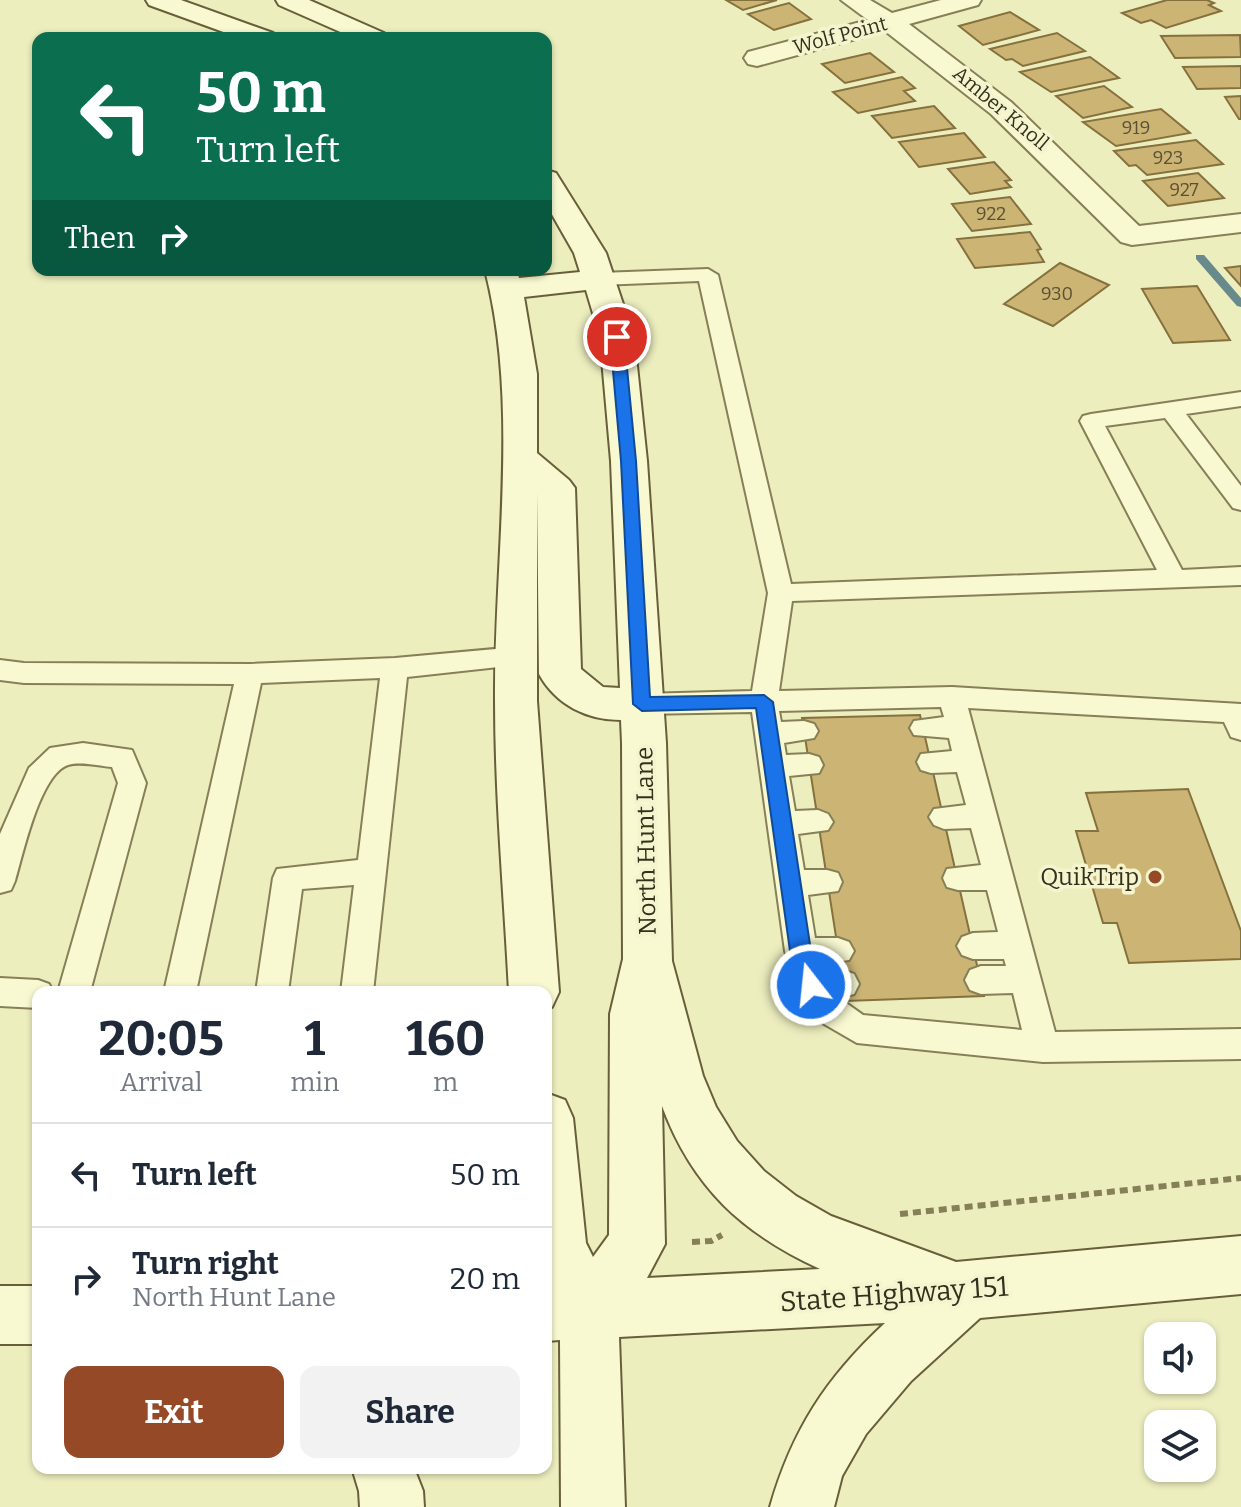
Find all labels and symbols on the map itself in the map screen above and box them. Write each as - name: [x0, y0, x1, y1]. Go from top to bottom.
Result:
- street label: Wolf Point: [790, 11, 890, 59]
- street label: Amber Knoll: [948, 61, 1054, 155]
- house number: 919: [1122, 117, 1150, 139]
- house number: 923: [1153, 147, 1183, 169]
- house number: 927: [1169, 179, 1199, 201]
- house number: 922: [976, 203, 1006, 225]
- house number: 930: [1041, 283, 1073, 305]
- pin: [583, 303, 651, 371]
- street label: North Hunt Lane: [630, 747, 662, 935]
- place label: QuikTrip: [1040, 863, 1139, 891]
- marker: QuikTrip: [1146, 868, 1164, 886]
- position arrow: [769, 943, 853, 1027]
- street label: State Highway 151: [779, 1270, 1010, 1318]

